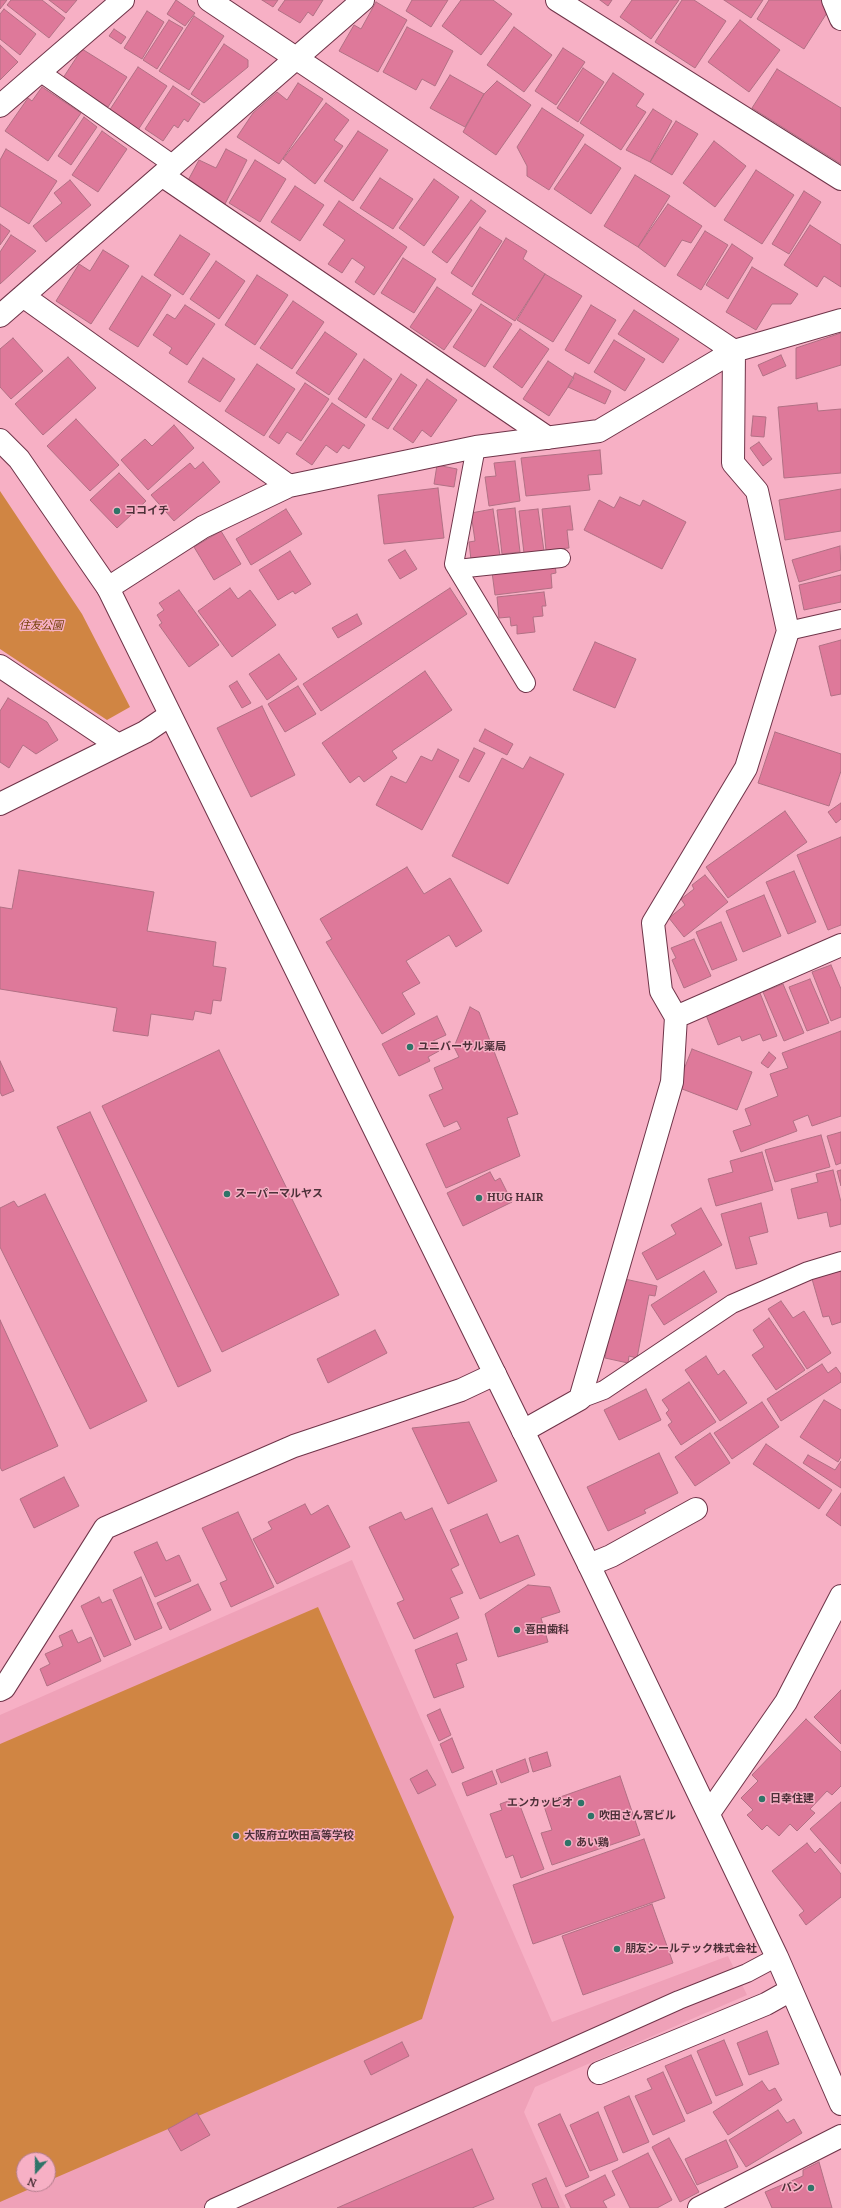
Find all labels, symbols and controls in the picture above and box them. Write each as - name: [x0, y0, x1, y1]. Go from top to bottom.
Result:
- place label: ココイチ: [125, 504, 169, 518]
- marker: ココイチ: [112, 506, 122, 516]
- park label: 住友公園: [19, 619, 63, 633]
- place label: ユニバーサル薬局: [418, 1040, 506, 1054]
- marker: ユニバーサル薬局: [405, 1042, 415, 1052]
- place label: スーパーマルヤス: [235, 1187, 323, 1201]
- marker: スーパーマルヤス: [222, 1189, 232, 1199]
- place label: HUG HAIR: [487, 1191, 543, 1205]
- marker: HUG HAIR: [474, 1193, 484, 1203]
- place label: 喜田歯科: [525, 1623, 569, 1637]
- marker: 喜田歯科: [512, 1625, 522, 1635]
- place label: 日幸住建: [770, 1792, 814, 1806]
- marker: 日幸住建: [757, 1794, 767, 1804]
- place label: エンカッピオ: [507, 1796, 573, 1810]
- marker: エンカッピオ: [576, 1798, 586, 1808]
- place label: 吹田さん宮ビル: [599, 1809, 676, 1823]
- marker: 吹田さん宮ビル: [586, 1811, 596, 1821]
- place label: 大阪府立吹田高等学校: [244, 1829, 354, 1843]
- marker: 大阪府立吹田高等学校: [231, 1831, 241, 1841]
- place label: あい鶏: [576, 1836, 609, 1850]
- marker: あい鶏: [563, 1838, 573, 1848]
- place label: 朋友シールテック株式会社: [625, 1942, 757, 1956]
- marker: 朋友シールテック株式会社: [612, 1944, 622, 1954]
- north arrow: [16, 2152, 56, 2192]
- text: N: [26, 2174, 39, 2190]
- place label: バン: [781, 2181, 803, 2195]
- marker: バン: [806, 2183, 816, 2193]

